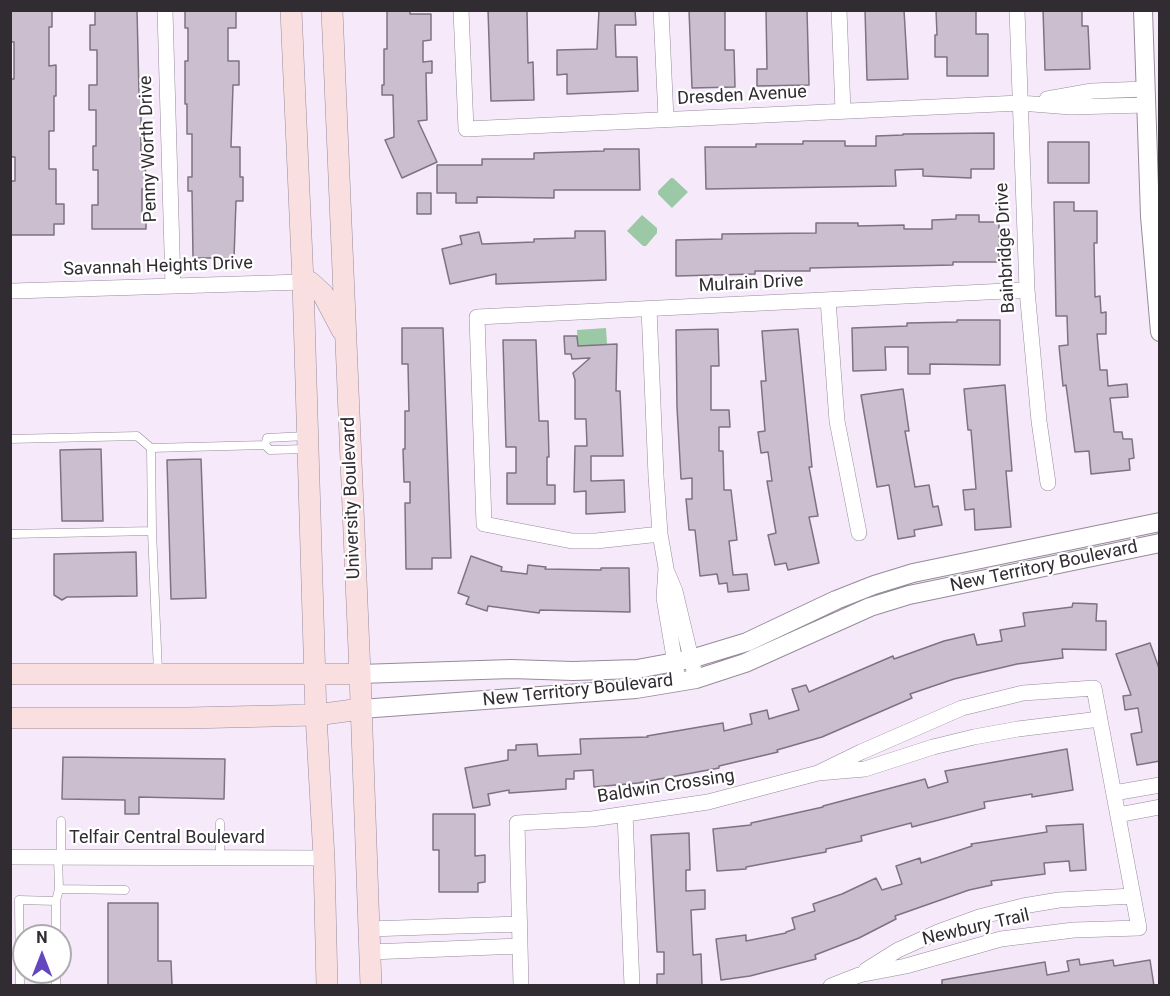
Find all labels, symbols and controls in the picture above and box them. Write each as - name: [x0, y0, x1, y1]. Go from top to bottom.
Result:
- street label: Penny Worth Drive: [136, 75, 162, 223]
- street label: Dresden Avenue: [677, 82, 807, 110]
- street label: Bainbridge Drive: [992, 182, 1020, 314]
- street label: Savannah Heights Drive: [63, 253, 253, 281]
- street label: Mulrain Drive: [698, 270, 804, 298]
- street label: University Boulevard: [338, 416, 366, 580]
- street label: New Territory Boulevard: [948, 537, 1140, 597]
- street label: New Territory Boulevard: [482, 670, 674, 712]
- street label: Baldwin Crossing: [596, 765, 736, 809]
- street label: Telfair Central Boulevard: [69, 827, 265, 849]
- street label: Newbury Trail: [920, 905, 1032, 951]
- north arrow: [12, 924, 72, 984]
- text: N: [36, 928, 48, 947]

